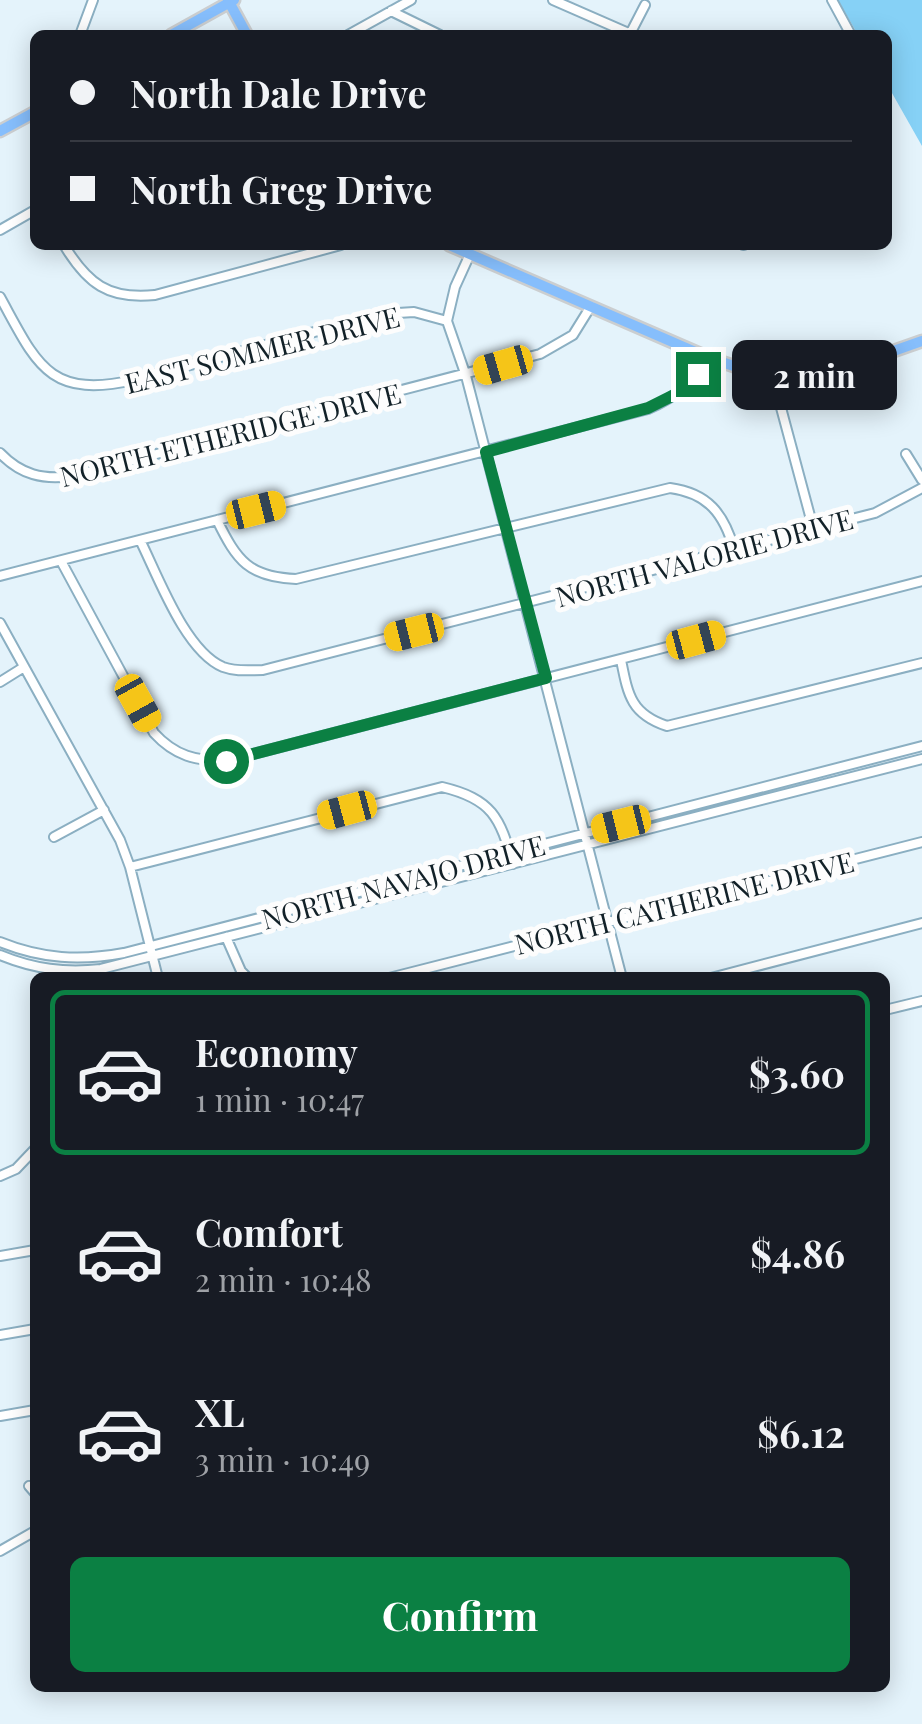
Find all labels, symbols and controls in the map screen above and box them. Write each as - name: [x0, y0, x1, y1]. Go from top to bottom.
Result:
- text: North Dale Drive: [130, 67, 427, 118]
- text: North Greg Drive: [130, 163, 432, 214]
- street label: EAST SOMMER DRIVE: [121, 297, 403, 401]
- callout: 2 min: [733, 339, 898, 409]
- car: [470, 342, 536, 388]
- route end: [676, 352, 721, 397]
- text: 2 min: [773, 353, 856, 396]
- street label: NORTH ETHERIDGE DRIVE: [56, 374, 404, 494]
- car: [223, 488, 289, 532]
- street label: NORTH VALORIE DRIVE: [551, 499, 857, 615]
- car: [381, 610, 447, 654]
- car: [663, 618, 729, 662]
- car: [110, 669, 166, 737]
- route start: [204, 739, 249, 784]
- car: [314, 788, 380, 832]
- car: [588, 802, 654, 846]
- street label: NORTH NAVAJO DRIVE: [257, 825, 549, 937]
- street label: NORTH CATHERINE DRIVE: [510, 842, 858, 962]
- text: Economy: [195, 1026, 358, 1077]
- icon: car: [75, 1028, 165, 1118]
- text: $3.60: [749, 1047, 845, 1098]
- text: 1 min · 10:47: [195, 1077, 364, 1120]
- text: Comfort: [195, 1206, 343, 1257]
- icon: car: [75, 1208, 165, 1298]
- text: $4.86: [750, 1227, 845, 1278]
- text: 2 min · 10:48: [195, 1257, 372, 1300]
- text: XL: [195, 1386, 244, 1437]
- icon: car: [75, 1388, 165, 1478]
- text: $6.12: [757, 1407, 845, 1458]
- text: 3 min · 10:49: [195, 1437, 370, 1480]
- button: Confirm: [70, 1557, 850, 1672]

